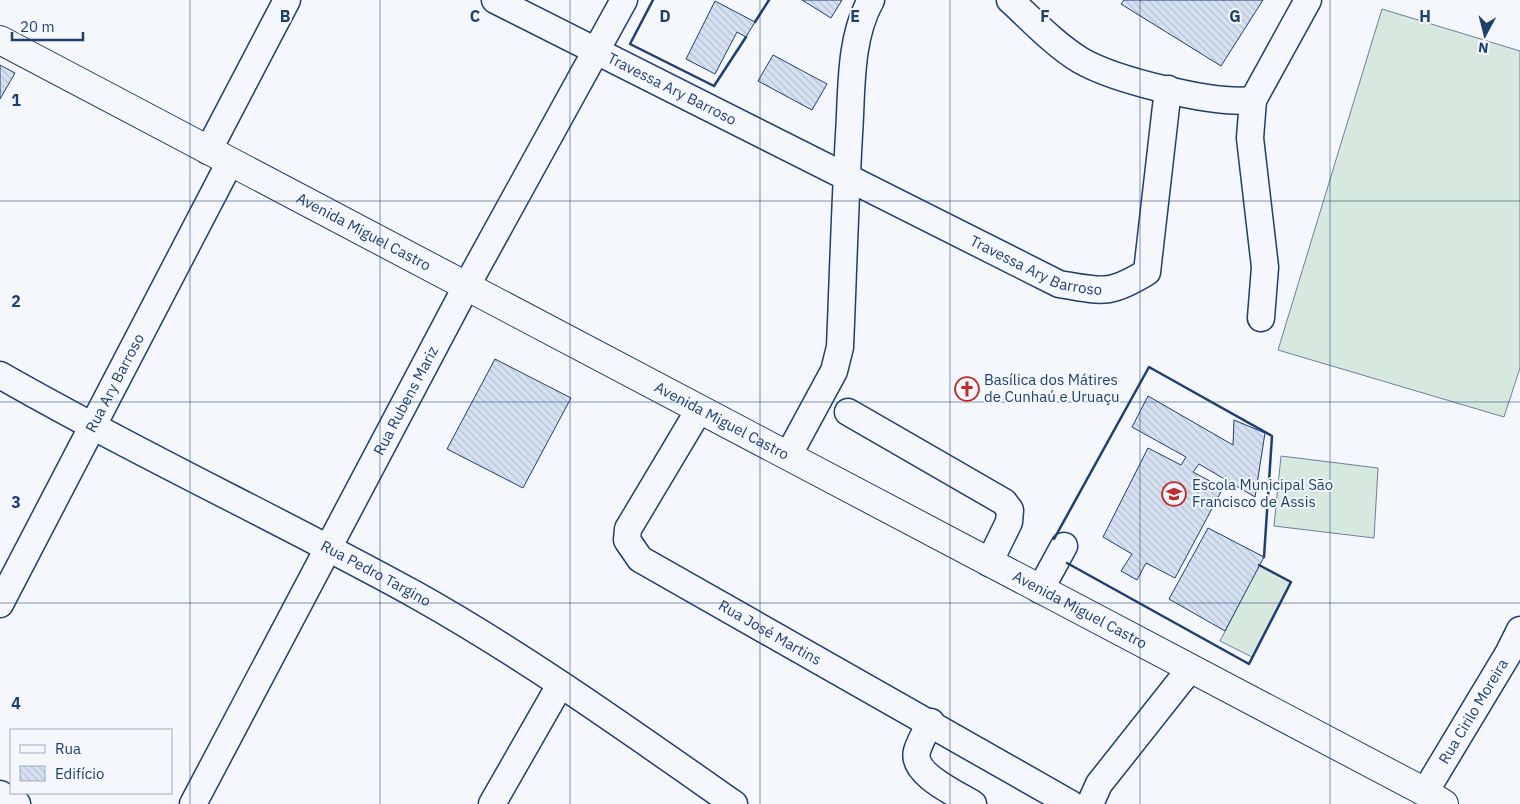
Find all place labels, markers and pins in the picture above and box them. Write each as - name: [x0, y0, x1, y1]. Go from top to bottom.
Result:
- place label: Basílica dos Mátires de Cunhaú e Uruaçu: [984, 370, 1119, 406]
- church icon: Basílica dos Mátires de Cunhaú e Uruaçu: [954, 376, 980, 402]
- place label: Escola Municipal São Francisco de Assis: [1192, 475, 1333, 511]
- school or university icon: Escola Municipal São Francisco de Assis: [1161, 481, 1187, 507]

